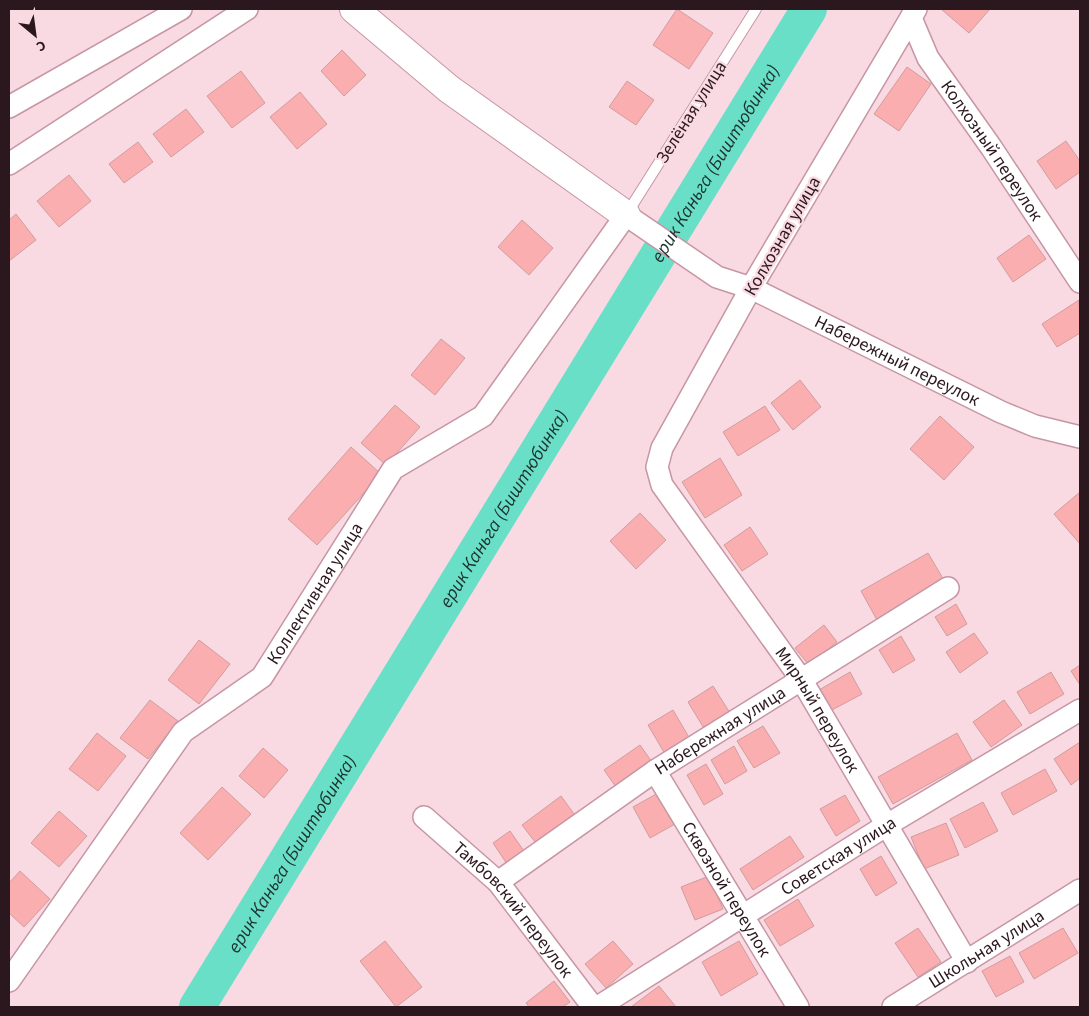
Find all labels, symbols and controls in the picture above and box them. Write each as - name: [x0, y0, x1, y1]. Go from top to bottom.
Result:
- north arrow: [10, 10, 60, 60]
- text: С: [32, 35, 49, 56]
- street label: Зелёная улица: [650, 56, 733, 168]
- water label: ерик Каньга (Биштюбинка): [645, 60, 787, 268]
- street label: Колхозный переулок: [935, 75, 1049, 226]
- street label: Колхозная улица: [738, 172, 827, 301]
- street label: Набережный переулок: [810, 309, 984, 412]
- water label: ерик Каньга (Биштюбинка): [433, 405, 575, 613]
- street label: Коллективная улица: [261, 518, 369, 669]
- street label: Мирный переулок: [769, 642, 865, 778]
- street label: Набережная улица: [650, 680, 791, 781]
- water label: ерик Каньга (Биштюбинка): [221, 750, 363, 958]
- street label: Советская улица: [776, 810, 901, 902]
- street label: Сквозной переулок: [675, 817, 777, 962]
- street label: Тамбовский переулок: [447, 836, 578, 983]
- street label: Школьная улица: [924, 904, 1049, 995]

